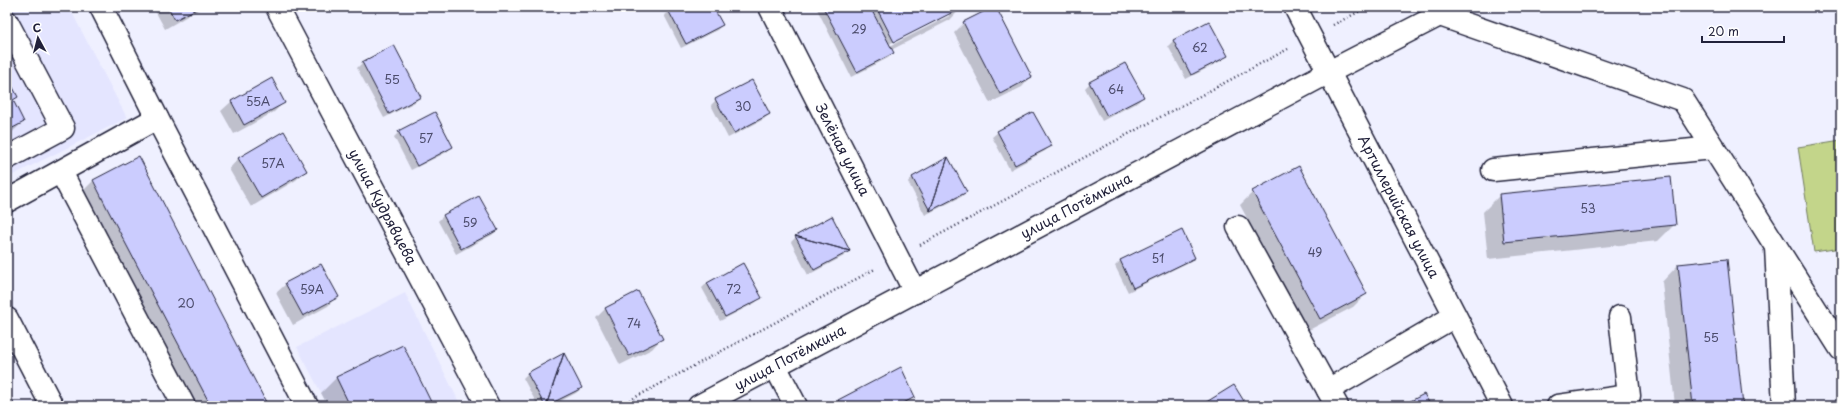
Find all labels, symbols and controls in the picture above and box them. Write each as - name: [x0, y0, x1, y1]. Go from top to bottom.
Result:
- north arrow: [18, 18, 58, 58]
- scale bar: [1702, 18, 1784, 44]
- text: С: [32, 19, 42, 37]
- house number: 29: [851, 20, 867, 38]
- text: 20 m: [1708, 22, 1739, 40]
- house number: 62: [1192, 38, 1208, 56]
- house number: 55: [384, 70, 400, 88]
- house number: 64: [1108, 80, 1124, 98]
- house number: 55А: [246, 92, 270, 110]
- house number: 30: [735, 97, 752, 115]
- street label: Зелёная улица: [811, 99, 876, 200]
- house number: 57: [419, 129, 433, 147]
- street label: Артиллерийская улица: [1353, 131, 1445, 282]
- street label: улица Кудрявцева: [344, 145, 423, 269]
- house number: 57А: [261, 154, 285, 172]
- street label: улица Потёмкина: [1017, 167, 1136, 244]
- house number: 53: [1580, 199, 1596, 217]
- house number: 59: [463, 213, 477, 231]
- house number: 49: [1308, 243, 1322, 261]
- house number: 51: [1152, 249, 1164, 267]
- house number: 59А: [300, 280, 324, 298]
- house number: 72: [726, 280, 742, 298]
- house number: 20: [177, 294, 195, 312]
- house number: 74: [627, 314, 641, 332]
- street label: улица Потёмкина: [730, 319, 849, 396]
- house number: 55: [1703, 328, 1719, 346]

